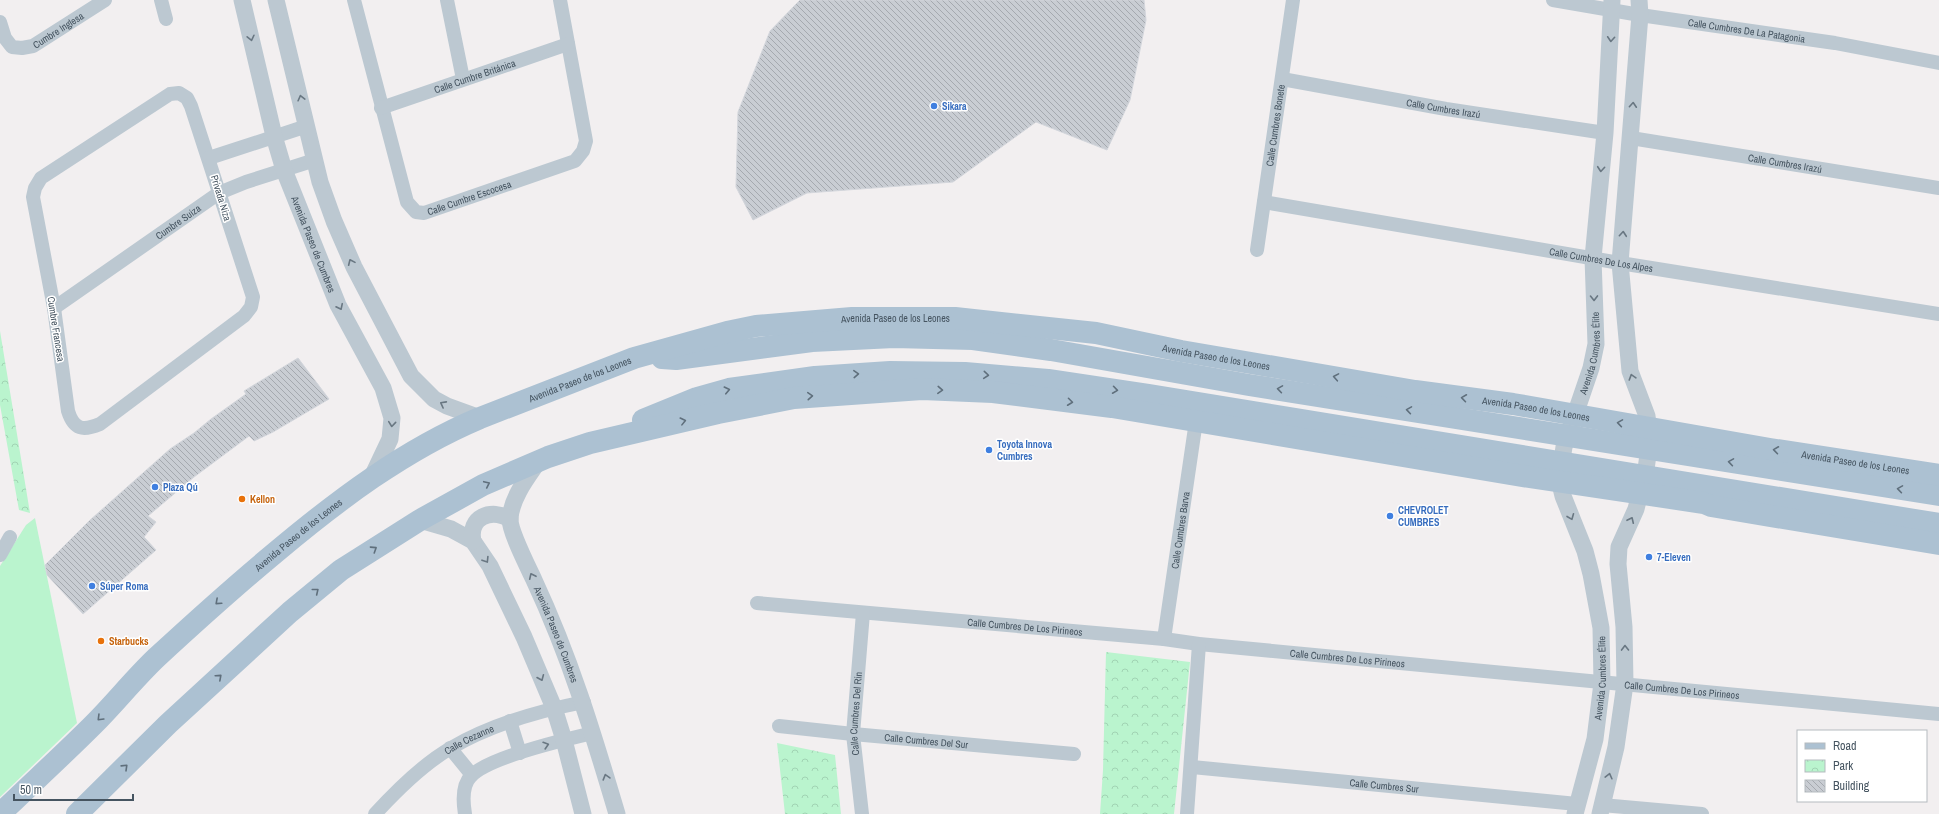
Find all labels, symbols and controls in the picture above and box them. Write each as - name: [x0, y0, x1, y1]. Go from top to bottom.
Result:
- street label: Cumbre Inglesa: [30, 9, 86, 51]
- street label: Calle Cumbres De La Patagonia: [1687, 15, 1806, 45]
- one-way arrow: [246, 35, 254, 41]
- one-way arrow: [1606, 36, 1615, 42]
- street label: Calle Cumbre Británica: [432, 56, 518, 96]
- street label: Calle Cumbres Bonete: [1263, 83, 1287, 167]
- one-way arrow: [297, 95, 305, 101]
- street label: Calle Cumbres Irazú: [1405, 95, 1481, 121]
- place label: Sikara: [942, 100, 967, 113]
- marker: Sikara: [929, 101, 939, 111]
- one-way arrow: [1629, 102, 1638, 108]
- street label: Calle Cumbres Irazú: [1747, 151, 1823, 175]
- one-way arrow: [1597, 166, 1606, 172]
- street label: Privada Niza: [208, 173, 234, 223]
- street label: Calle Cumbre Escocesa: [425, 177, 513, 218]
- street label: Avenida Paseo de Cumbres: [288, 193, 339, 294]
- street label: Cumbre Suiza: [153, 201, 203, 242]
- one-way arrow: [1618, 231, 1627, 237]
- street label: Calle Cumbres De Los Alpes: [1548, 244, 1654, 275]
- one-way arrow: [348, 258, 356, 265]
- one-way arrow: [1590, 295, 1599, 301]
- street label: Cumbre Francesa: [44, 296, 68, 363]
- one-way arrow: [335, 302, 342, 310]
- street label: Avenida Cumbres Élite: [1576, 311, 1603, 397]
- street label: Avenida Paseo de los Leones: [839, 312, 950, 325]
- street label: Avenida Paseo de los Leones: [1160, 341, 1271, 373]
- street label: Avenida Paseo de los Leones: [526, 353, 633, 405]
- one-way arrow: [853, 370, 859, 379]
- one-way arrow: [983, 370, 989, 379]
- one-way arrow: [1333, 374, 1339, 382]
- one-way arrow: [1628, 374, 1637, 381]
- one-way arrow: [1112, 385, 1118, 394]
- one-way arrow: [724, 386, 731, 394]
- one-way arrow: [937, 386, 943, 394]
- one-way arrow: [1277, 386, 1284, 394]
- one-way arrow: [807, 392, 814, 401]
- one-way arrow: [1461, 393, 1467, 402]
- street label: Avenida Paseo de los Leones: [1480, 393, 1591, 424]
- one-way arrow: [1067, 397, 1073, 406]
- one-way arrow: [440, 401, 447, 409]
- one-way arrow: [1406, 406, 1412, 415]
- one-way arrow: [680, 418, 686, 426]
- one-way arrow: [1617, 419, 1623, 427]
- one-way arrow: [387, 421, 396, 427]
- place label: Toyota Innova Cumbres: [997, 438, 1052, 463]
- marker: Toyota Innova Cumbres: [984, 445, 994, 455]
- one-way arrow: [1773, 446, 1779, 455]
- street label: Avenida Paseo de los Leones: [1800, 447, 1910, 477]
- one-way arrow: [1728, 458, 1734, 467]
- place label: Plaza Qú: [163, 481, 198, 494]
- one-way arrow: [482, 481, 490, 489]
- marker: Plaza Qú: [150, 482, 160, 492]
- one-way arrow: [1897, 485, 1904, 494]
- street label: Calle Cumbres Barva: [1168, 490, 1192, 570]
- place label: Kellon: [250, 493, 275, 506]
- marker: Kellon: [237, 494, 247, 504]
- street label: Avenida Paseo de los Leones: [251, 495, 344, 574]
- place label: CHEVROLET CUMBRES: [1398, 504, 1449, 529]
- marker: CHEVROLET CUMBRES: [1385, 511, 1395, 521]
- one-way arrow: [1567, 514, 1575, 521]
- one-way arrow: [1626, 517, 1634, 524]
- one-way arrow: [370, 546, 377, 553]
- place label: 7-Eleven: [1657, 551, 1691, 564]
- marker: 7-Eleven: [1644, 552, 1654, 562]
- one-way arrow: [481, 556, 489, 563]
- one-way arrow: [529, 573, 537, 580]
- place label: Súper Roma: [100, 580, 149, 593]
- marker: Súper Roma: [87, 581, 97, 591]
- street label: Avenida Paseo de Cumbres: [531, 583, 581, 684]
- one-way arrow: [311, 588, 319, 595]
- one-way arrow: [215, 598, 223, 605]
- street label: Calle Cumbres De Los Pirineos: [967, 615, 1083, 638]
- place label: Starbucks: [109, 635, 149, 648]
- street label: Avenida Cumbres Élite: [1591, 635, 1609, 722]
- marker: Starbucks: [96, 636, 106, 646]
- one-way arrow: [1621, 645, 1629, 651]
- street label: Calle Cumbres De Los Pirineos: [1289, 646, 1405, 670]
- street label: Calle Cumbres Del Rin: [846, 671, 865, 756]
- one-way arrow: [536, 673, 544, 681]
- one-way arrow: [214, 675, 222, 682]
- street label: Calle Cumbres De Los Pirineos: [1624, 678, 1740, 702]
- one-way arrow: [97, 713, 105, 721]
- street label: Calle Cezanne: [442, 721, 496, 757]
- street label: Calle Cumbres Del Sur: [884, 730, 969, 751]
- legend: [1797, 730, 1927, 802]
- text: Road: [1833, 738, 1857, 754]
- one-way arrow: [543, 741, 550, 750]
- text: Park: [1833, 758, 1853, 774]
- one-way arrow: [120, 764, 128, 772]
- one-way arrow: [602, 773, 611, 780]
- one-way arrow: [1604, 773, 1612, 779]
- scale bar: [14, 776, 133, 802]
- street label: Calle Cumbres Sur: [1349, 776, 1420, 795]
- text: Building: [1833, 778, 1870, 794]
- text: 50 m: [20, 782, 42, 798]

